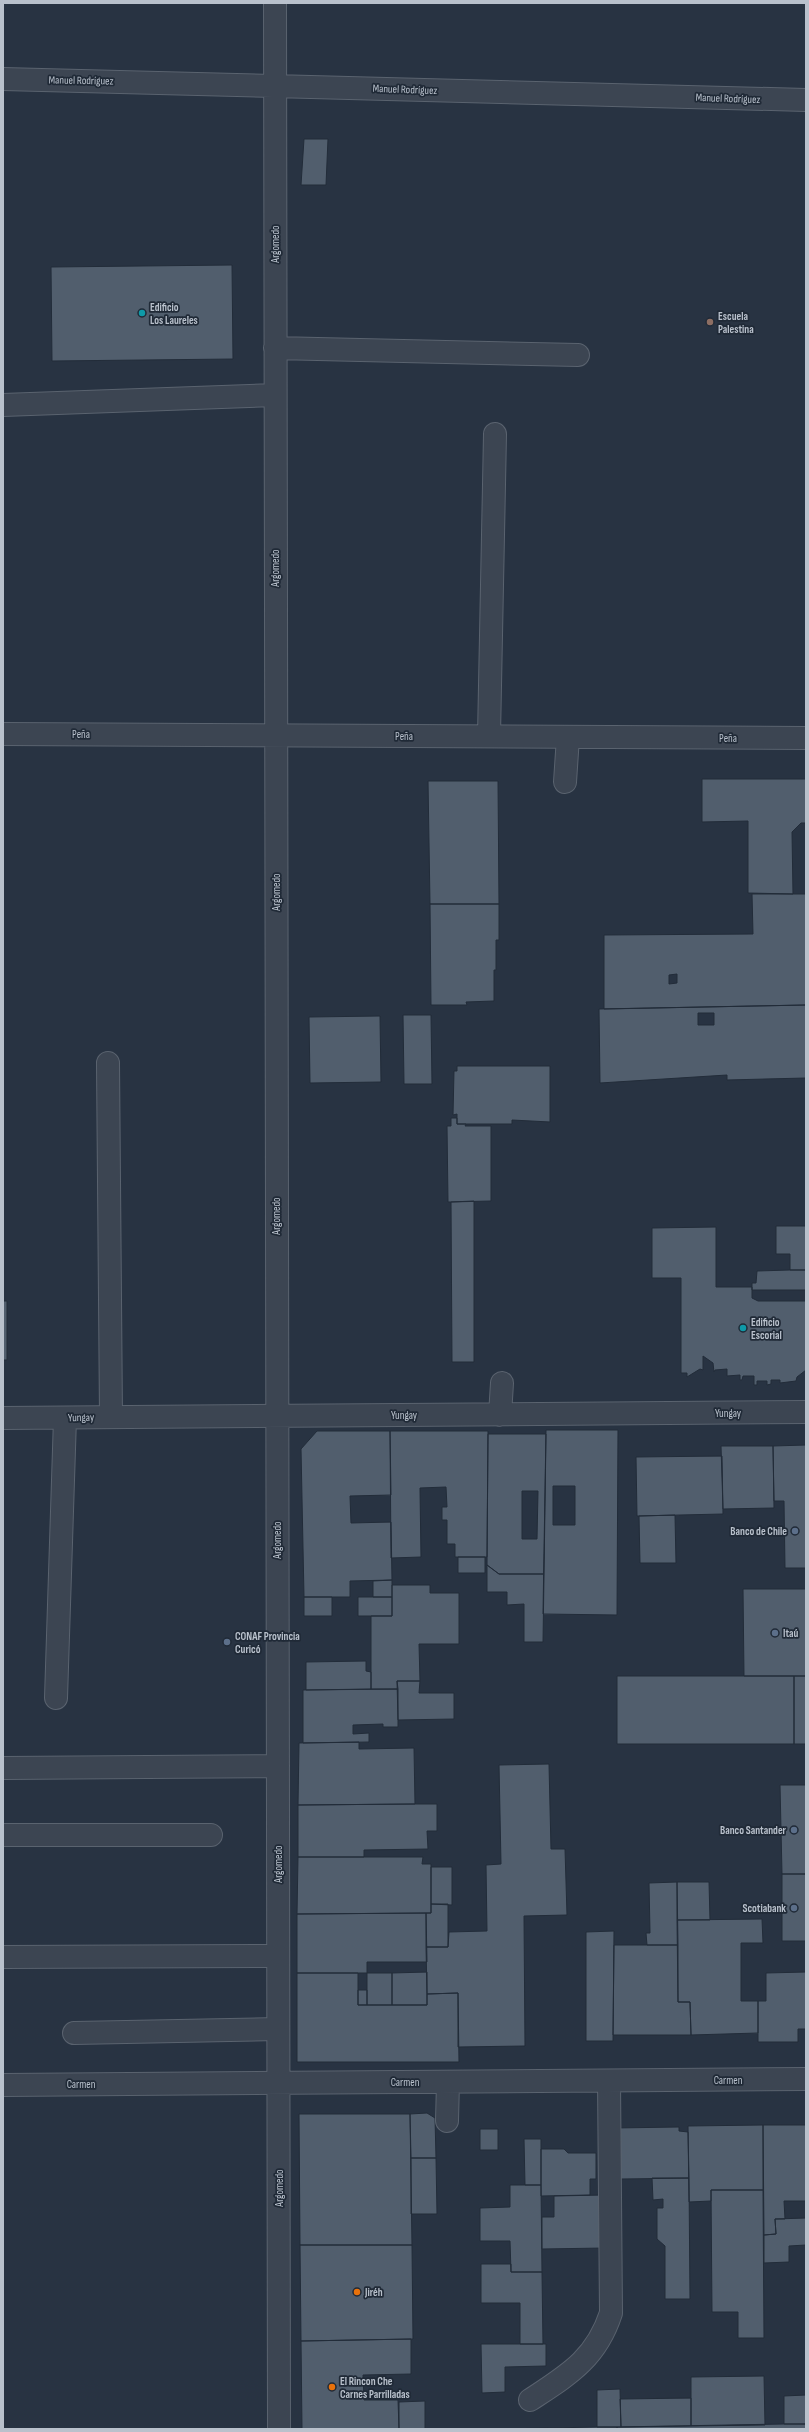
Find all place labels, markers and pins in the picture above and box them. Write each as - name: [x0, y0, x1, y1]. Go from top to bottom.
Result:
- place label: Edificio Los Laureles: [150, 301, 198, 327]
- marker: Edificio Los Laureles: [137, 308, 147, 318]
- place label: Escuela Palestina: [718, 310, 754, 336]
- marker: Escuela Palestina: [705, 317, 715, 327]
- place label: Edificio Escorial: [751, 1316, 782, 1342]
- marker: Edificio Escorial: [738, 1323, 748, 1333]
- place label: Banco de Chile: [730, 1525, 787, 1538]
- marker: Banco de Chile: [790, 1526, 800, 1536]
- place label: Itaú: [783, 1627, 799, 1640]
- marker: Itaú: [770, 1628, 780, 1638]
- place label: CONAF Provincia Curicó: [235, 1630, 300, 1656]
- marker: CONAF Provincia Curicó: [222, 1637, 232, 1647]
- place label: Banco Santander: [720, 1824, 787, 1837]
- marker: Banco Santander: [789, 1825, 799, 1835]
- place label: Scotiabank: [742, 1902, 786, 1915]
- marker: Scotiabank: [789, 1903, 799, 1913]
- place label: Jiréh: [364, 2286, 383, 2299]
- marker: Jiréh: [352, 2287, 362, 2297]
- place label: El Rincon Che Carnes Parrilladas: [340, 2375, 410, 2401]
- marker: El Rincon Che Carnes Parrilladas: [327, 2382, 337, 2392]

